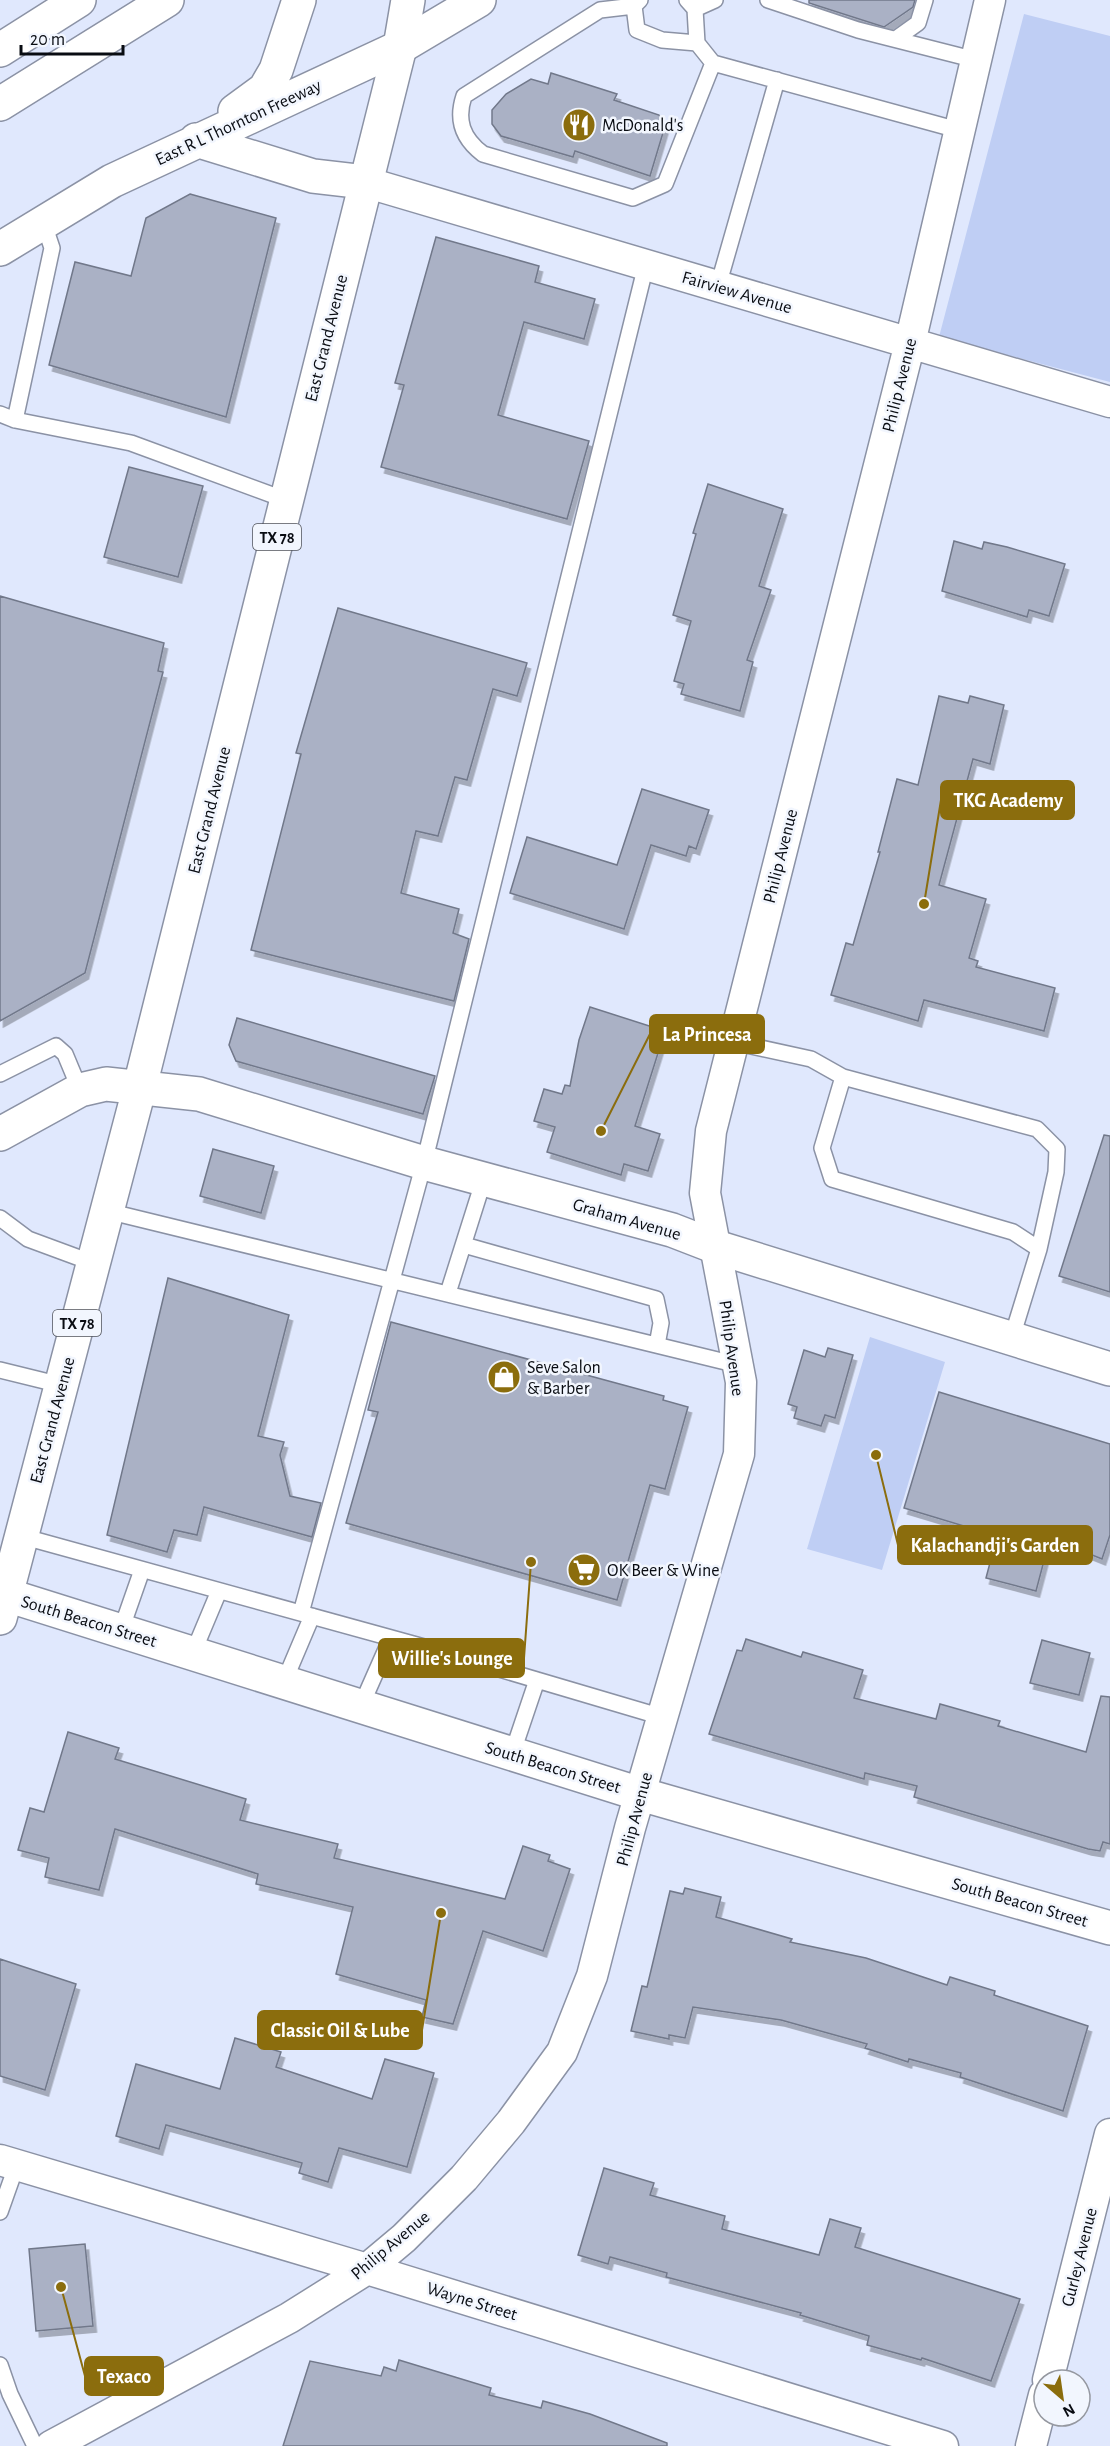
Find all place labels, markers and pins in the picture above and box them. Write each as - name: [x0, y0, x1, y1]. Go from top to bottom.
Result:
- restaurant icon: McDonald's: [561, 107, 597, 143]
- place label: McDonald's: [602, 117, 684, 135]
- callout: TKG Academy: [941, 781, 1074, 819]
- callout: La Princesa: [650, 1015, 764, 1053]
- shop icon: Seve Salon & Barber: [486, 1359, 522, 1395]
- place label: Seve Salon & Barber: [527, 1359, 601, 1398]
- callout: Kalachandji's Garden: [898, 1526, 1092, 1564]
- supermarket icon: OK Beer & Wine: [566, 1552, 602, 1588]
- place label: OK Beer & Wine: [607, 1562, 720, 1580]
- callout: Willie's Lounge: [379, 1639, 524, 1677]
- callout: Classic Oil & Lube: [258, 2011, 422, 2049]
- callout: Texaco: [85, 2357, 163, 2395]

